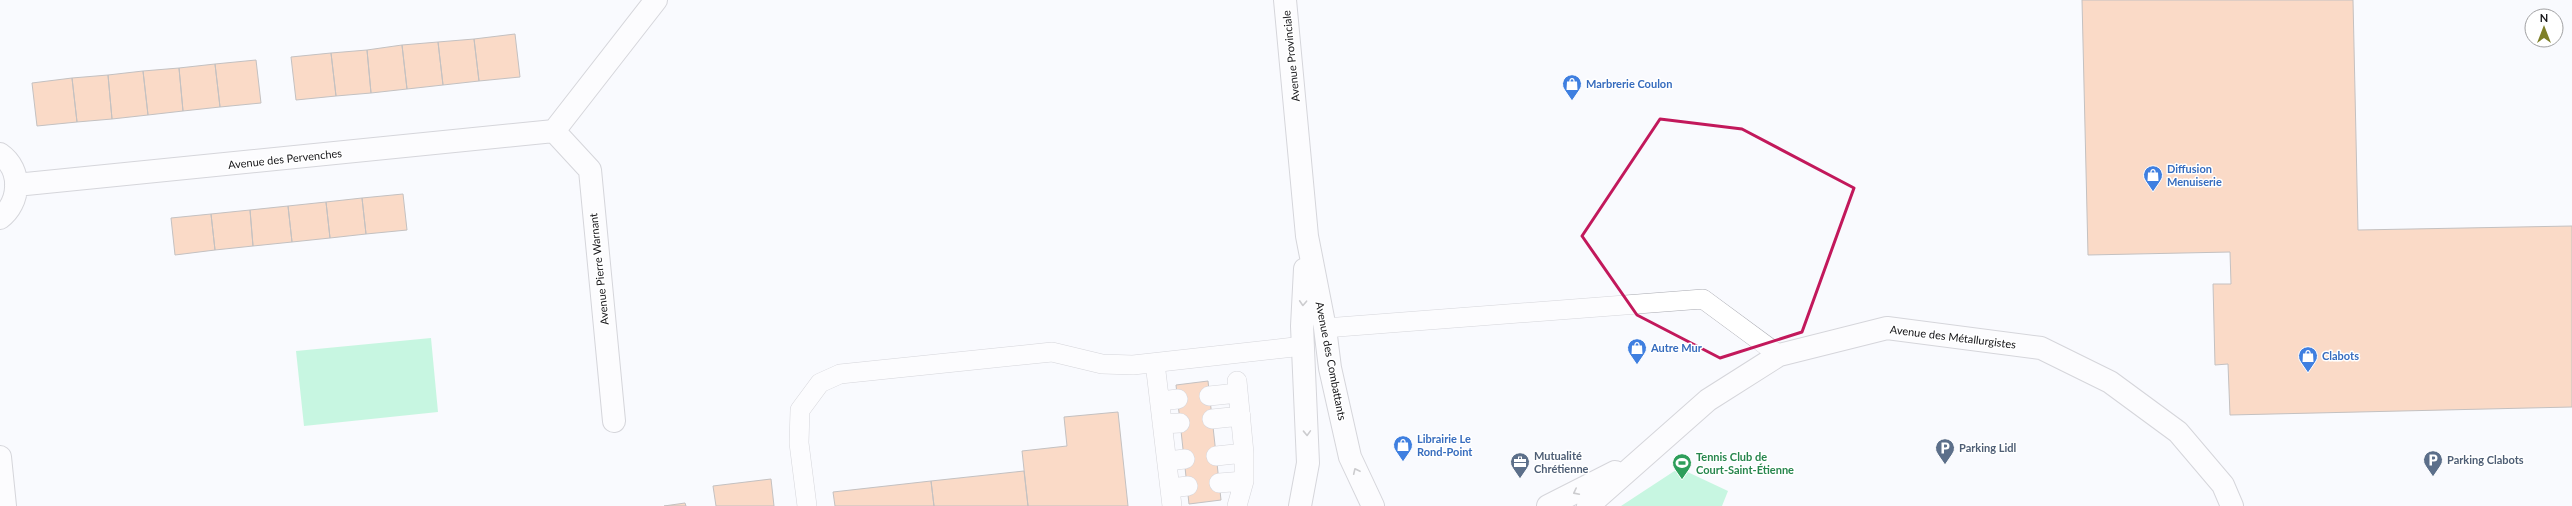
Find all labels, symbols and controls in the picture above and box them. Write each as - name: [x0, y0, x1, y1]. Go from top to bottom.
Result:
- north arrow: [2524, 8, 2564, 48]
- street label: Avenue Provinciale: [1279, 10, 1302, 102]
- text: N: [2540, 11, 2548, 24]
- shop icon: Marbrerie Coulon: [1561, 73, 1583, 101]
- place label: Marbrerie Coulon: [1586, 77, 1672, 90]
- street label: Avenue des Pervenches: [227, 146, 343, 171]
- place label: Diffusion Menuiserie: [2167, 162, 2222, 188]
- shop icon: Diffusion Menuiserie: [2142, 164, 2164, 192]
- street label: Avenue Pierre Warnant: [586, 212, 611, 326]
- one-way arrow: [1299, 300, 1307, 306]
- street label: Avenue des Combattants: [1314, 300, 1349, 422]
- street label: Avenue des Métallurgistes: [1889, 322, 2017, 351]
- shop icon: Autre Mur: [1626, 337, 1648, 365]
- place label: Autre Mur: [1650, 341, 1703, 354]
- shop icon: Clabots: [2297, 345, 2319, 373]
- place label: Clabots: [2322, 349, 2359, 362]
- one-way arrow: [1303, 430, 1311, 436]
- place label: Librairie Le Rond-Point: [1417, 432, 1473, 458]
- shop icon: Librairie Le Rond-Point: [1392, 434, 1414, 462]
- parking icon: Parking Lidl: [1934, 437, 1956, 465]
- place label: Parking Lidl: [1959, 441, 2016, 454]
- place label: Mutualité Chrétienne: [1534, 449, 1589, 475]
- parking icon: Parking Clabots: [2422, 449, 2444, 477]
- place label: Tennis Club de Court-Saint-Étienne: [1696, 450, 1794, 476]
- office icon: Mutualité Chrétienne: [1509, 451, 1531, 479]
- sports icon: Tennis Club de Court-Saint-Étienne: [1671, 452, 1693, 480]
- place label: Parking Clabots: [2447, 453, 2524, 466]
- one-way arrow: [1353, 467, 1361, 475]
- one-way arrow: [1573, 487, 1580, 495]

